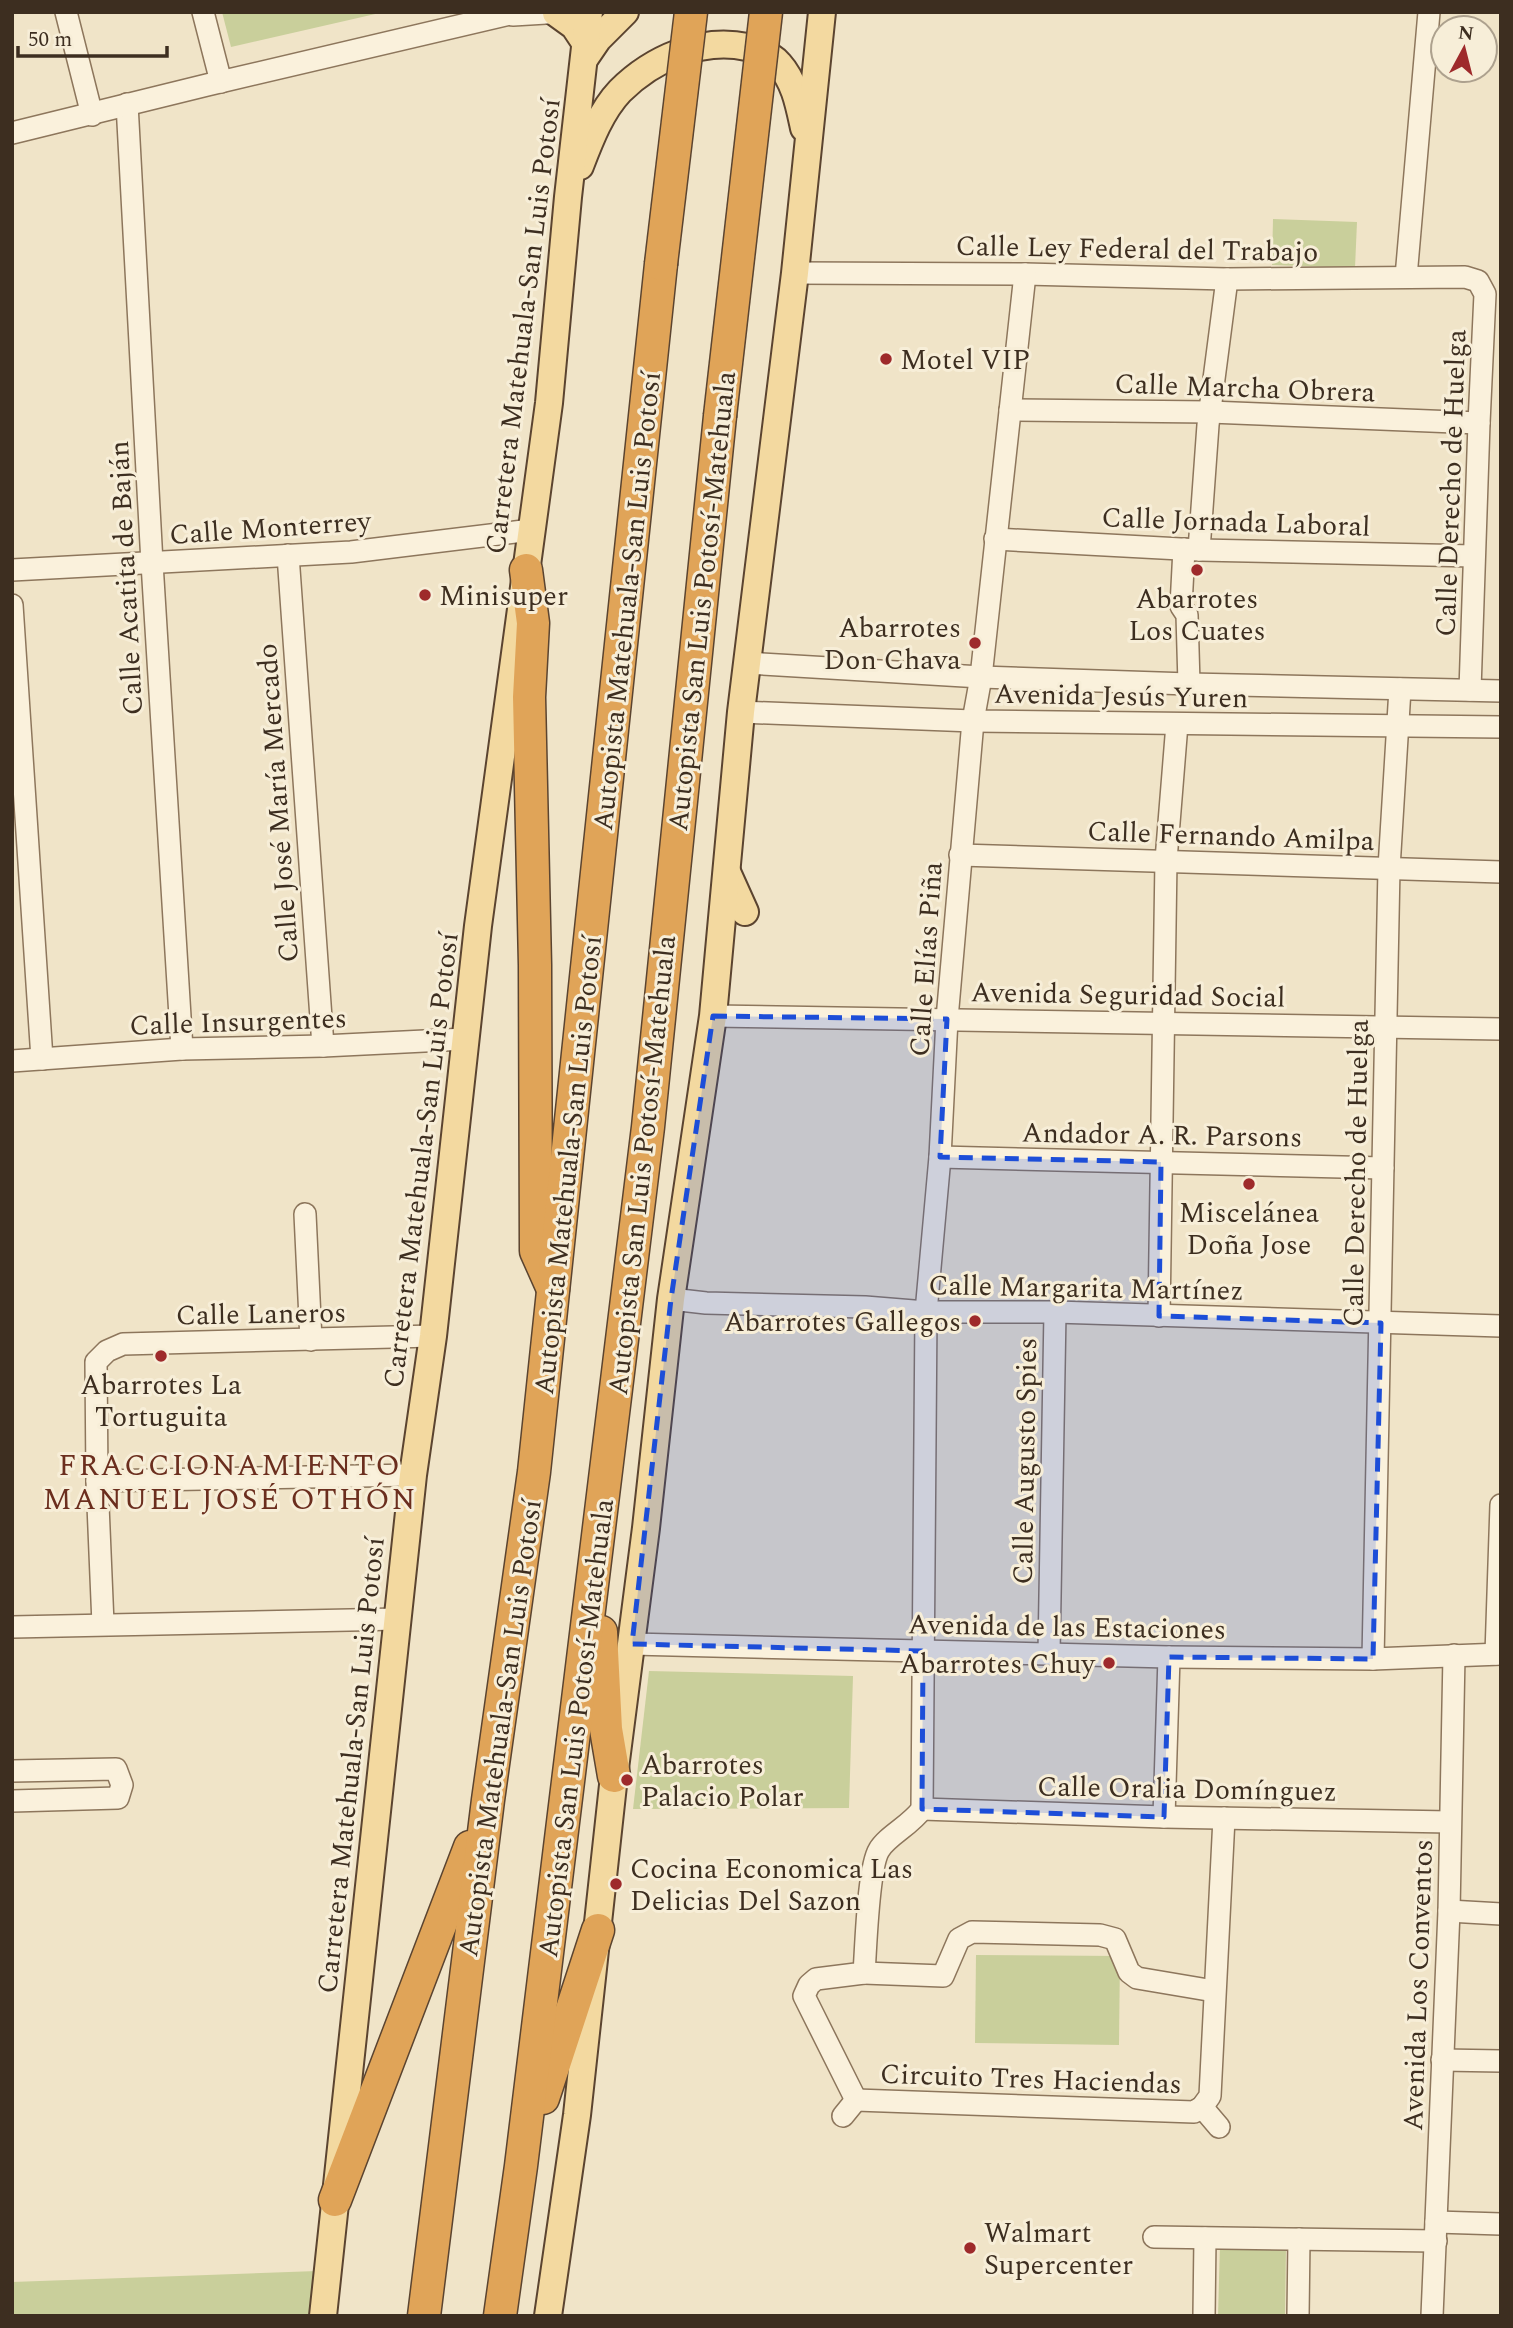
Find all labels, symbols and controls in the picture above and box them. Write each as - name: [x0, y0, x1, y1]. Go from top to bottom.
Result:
- scale bar: [18, 14, 166, 58]
- north arrow: [1429, 14, 1499, 84]
- text: N: [1456, 18, 1475, 49]
- text: 50 m: [28, 24, 72, 56]
- street label: Carretera Matehuala-San Luis Potosí: [474, 95, 573, 556]
- street label: Calle Ley Federal del Trabajo: [955, 225, 1319, 274]
- street label: Calle Derecho de Huelga: [1425, 328, 1478, 638]
- place label: Motel VIP: [900, 339, 1030, 382]
- marker: Motel VIP: [878, 351, 894, 367]
- street label: Calle Marcha Obrera: [1114, 362, 1376, 415]
- street label: Autopista Matehuala-San Luis Potosí: [582, 368, 673, 833]
- street label: Autopista San Luis Potosí-Matehuala: [657, 369, 748, 833]
- street label: Calle Acatita de Baján: [98, 440, 155, 716]
- street label: Calle Jornada Laboral: [1101, 496, 1371, 549]
- street label: Calle Monterrey: [168, 500, 374, 557]
- marker: Abarrotes Los Cuates: [1189, 562, 1205, 578]
- place label: Minisuper: [439, 575, 568, 618]
- place label: Abarrotes Los Cuates: [1128, 578, 1266, 653]
- marker: Minisuper: [417, 587, 433, 603]
- place label: Abarrotes Don Chava: [824, 607, 961, 682]
- marker: Abarrotes Don Chava: [967, 635, 983, 651]
- street label: Calle José María Mercado: [246, 642, 311, 964]
- street label: Avenida Jesús Yuren: [993, 673, 1248, 720]
- street label: Calle Fernando Amilpa: [1087, 810, 1376, 863]
- street label: Calle Elías Piña: [898, 860, 955, 1058]
- street label: Carretera Matehuala-San Luis Potosí: [372, 929, 471, 1390]
- street label: Autopista Matehuala-San Luis Potosí: [523, 932, 614, 1397]
- street label: Autopista San Luis Potosí-Matehuala: [597, 933, 688, 1397]
- street label: Avenida Seguridad Social: [970, 971, 1286, 1020]
- street label: Calle Insurgentes: [129, 997, 347, 1048]
- street label: Calle Derecho de Huelga: [1332, 1019, 1381, 1327]
- street label: Andador A. R. Parsons: [1021, 1112, 1303, 1159]
- marker: Miscelánea Doña Jose: [1241, 1176, 1257, 1192]
- place label: Miscelánea Doña Jose: [1179, 1192, 1319, 1267]
- street label: Calle Margarita Martínez: [928, 1264, 1244, 1313]
- street label: Calle Laneros: [175, 1292, 347, 1337]
- place label: Abarrotes Gallegos: [724, 1301, 961, 1344]
- marker: Abarrotes Gallegos: [967, 1313, 983, 1329]
- street label: Calle Augusto Spies: [1002, 1337, 1049, 1585]
- marker: Abarrotes La Tortuguita: [153, 1348, 169, 1364]
- place label: Abarrotes La Tortuguita: [80, 1364, 242, 1439]
- district label: FRACCIONAMIENTO MANUEL JOSÉ OTHÓN: [43, 1443, 417, 1523]
- street label: Autopista Matehuala-San Luis Potosí: [447, 1495, 554, 1960]
- street label: Autopista San Luis Potosí-Matehuala: [527, 1496, 626, 1960]
- street label: Carretera Matehuala-San Luis Potosí: [306, 1534, 397, 1996]
- street label: Avenida de las Estaciones: [907, 1603, 1226, 1652]
- place label: Abarrotes Chuy: [899, 1643, 1097, 1686]
- marker: Abarrotes Chuy: [1101, 1655, 1117, 1671]
- place label: Abarrotes Palacio Polar: [641, 1744, 804, 1819]
- street label: Calle Oralia Domínguez: [1037, 1765, 1337, 1814]
- marker: Abarrotes Palacio Polar: [619, 1772, 635, 1788]
- street label: Avenida Los Conventos: [1392, 1838, 1445, 2132]
- place label: Cocina Economica Las Delicias Del Sazon: [630, 1848, 913, 1923]
- marker: Cocina Economica Las Delicias Del Sazon: [608, 1876, 624, 1892]
- street label: Circuito Tres Haciendas: [879, 2053, 1182, 2106]
- place label: Walmart Supercenter: [984, 2212, 1133, 2287]
- marker: Walmart Supercenter: [962, 2240, 978, 2256]

